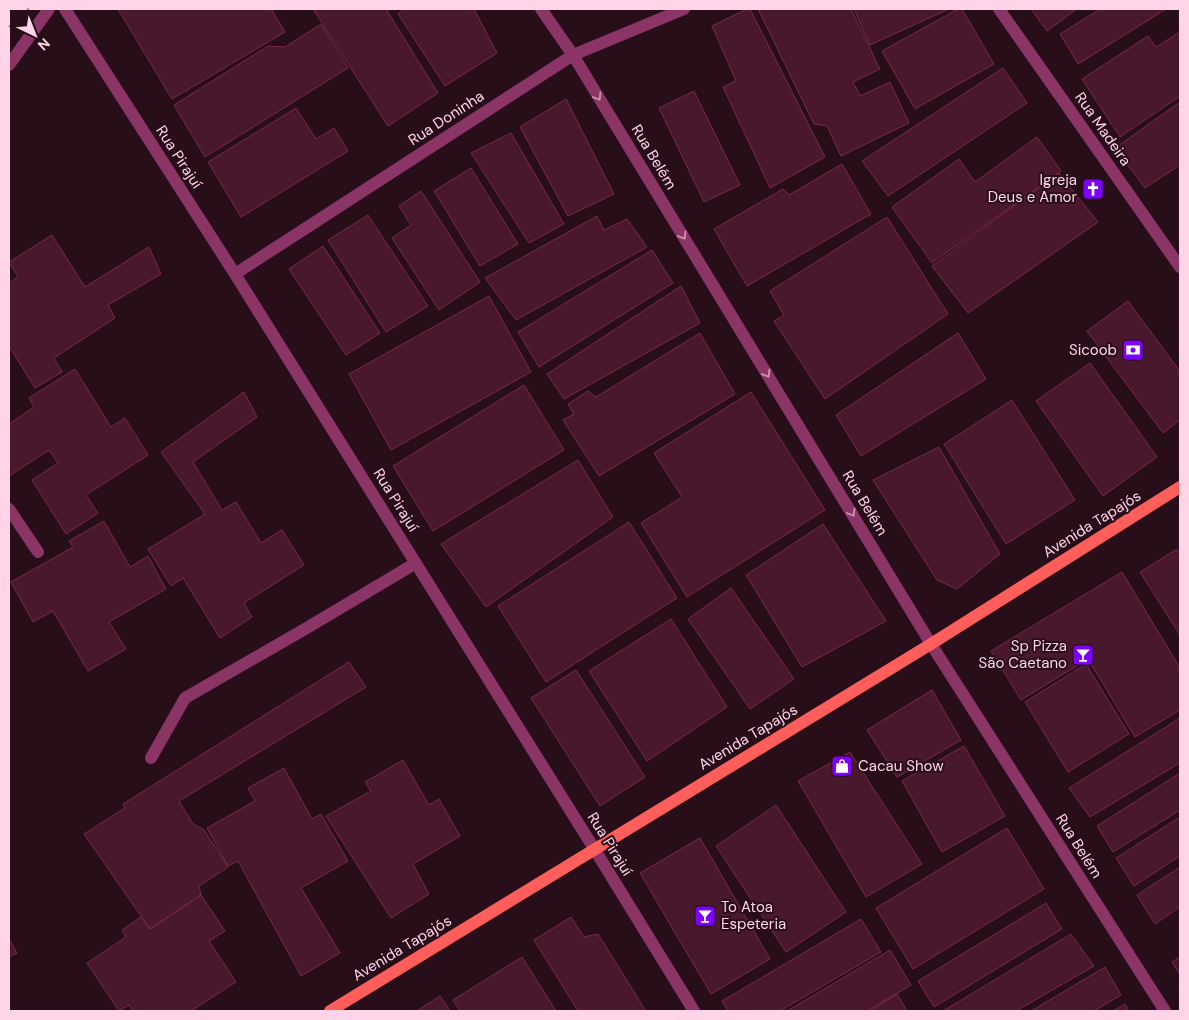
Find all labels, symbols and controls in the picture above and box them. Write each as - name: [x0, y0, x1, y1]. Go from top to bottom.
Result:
- north arrow: [10, 10, 60, 60]
- text: N: [34, 34, 54, 55]
- street label: Rua Doninha: [404, 86, 488, 150]
- street label: Rua Madeira: [1070, 88, 1136, 170]
- one-way arrow: [592, 91, 601, 100]
- street label: Rua Belém: [627, 121, 681, 193]
- street label: Rua Pirajuí: [151, 122, 207, 193]
- place label: Igreja Deus e Amor: [988, 170, 1077, 207]
- church icon: Igreja Deus e Amor: [1081, 177, 1105, 201]
- one-way arrow: [676, 230, 686, 239]
- bank icon: Sicoob: [1121, 338, 1145, 362]
- place label: Sicoob: [1069, 340, 1117, 360]
- one-way arrow: [761, 369, 771, 378]
- street label: Rua Pirajuí: [369, 464, 424, 536]
- street label: Rua Belém: [838, 467, 892, 539]
- street label: Avenida Tapajós: [1039, 486, 1145, 562]
- one-way arrow: [845, 508, 855, 517]
- place label: Sp Pizza São Caetano: [979, 636, 1067, 673]
- bar icon: Sp Pizza São Caetano: [1071, 643, 1095, 667]
- street label: Avenida Tapajós: [695, 700, 801, 774]
- shop icon: Cacau Show: [830, 754, 854, 778]
- place label: Cacau Show: [858, 756, 944, 776]
- street label: Rua Pirajuí: [583, 808, 638, 880]
- street label: Rua Belém: [1051, 810, 1107, 882]
- place label: To Atoa Espeteria: [721, 897, 786, 934]
- bar icon: To Atoa Espeteria: [693, 904, 717, 928]
- street label: Avenida Tapajós: [349, 911, 455, 985]

